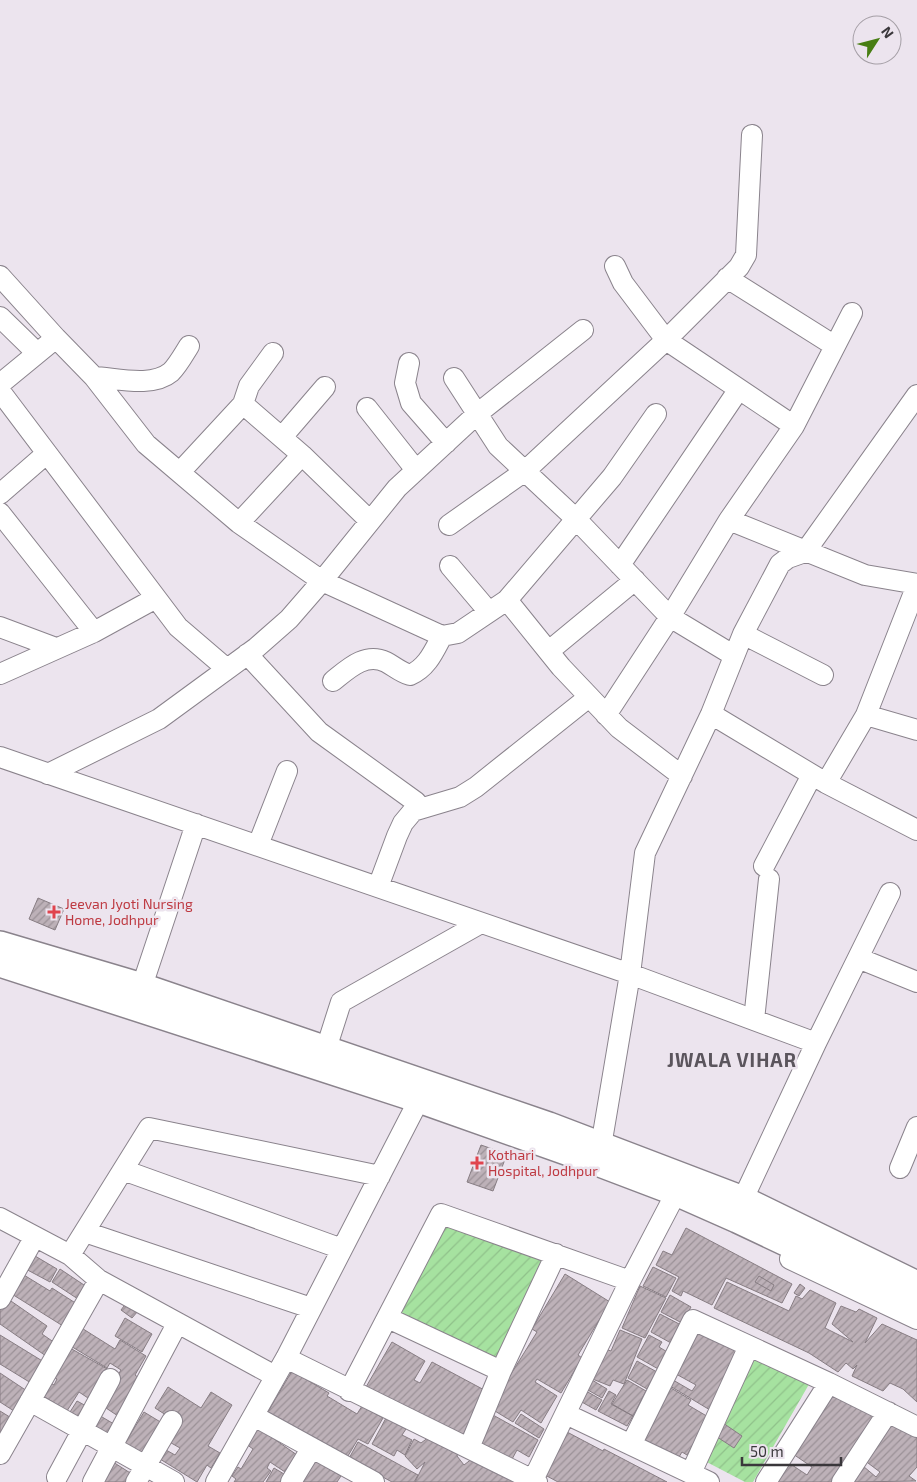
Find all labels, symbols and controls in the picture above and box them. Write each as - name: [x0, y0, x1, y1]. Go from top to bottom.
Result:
- north arrow: [852, 15, 902, 65]
- text: N: [878, 23, 898, 41]
- place label: Jeevan Jyoti Nursing Home, Jodhpur: [65, 895, 193, 928]
- marker: Jeevan Jyoti Nursing Home, Jodhpur: [47, 905, 61, 919]
- district label: JWALA VIHAR: [667, 1048, 797, 1071]
- place label: Kothari Hospital, Jodhpur: [488, 1146, 598, 1179]
- marker: Kothari Hospital, Jodhpur: [470, 1156, 484, 1170]
- scale bar: [742, 1434, 841, 1466]
- text: 50 m: [750, 1442, 784, 1460]

